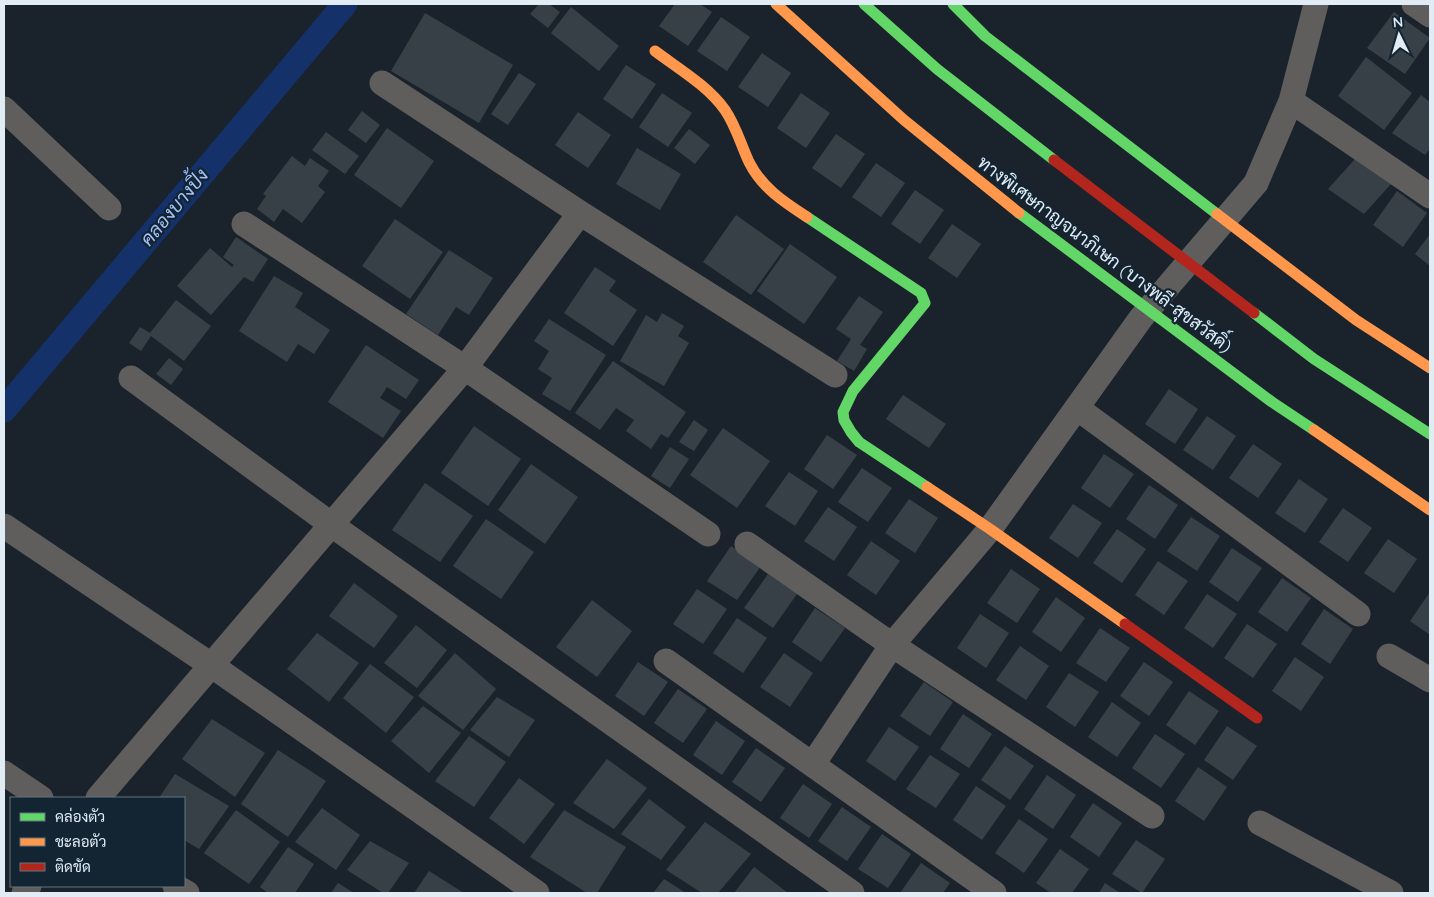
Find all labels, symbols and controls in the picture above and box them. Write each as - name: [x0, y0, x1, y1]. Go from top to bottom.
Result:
- north arrow: [1374, 10, 1424, 60]
- text: N: [1392, 13, 1404, 31]
- street label: ทางพิเศษกาญจนาภิเษก (บางพลี-สุขสวัสดิ์): [973, 147, 1239, 358]
- water label: คลองบางปิ้ง: [131, 160, 213, 251]
- legend: [10, 797, 185, 887]
- text: คล่องตัว: [55, 807, 105, 826]
- text: ชะลอตัว: [55, 832, 106, 851]
- text: ติดขัด: [55, 857, 91, 876]

